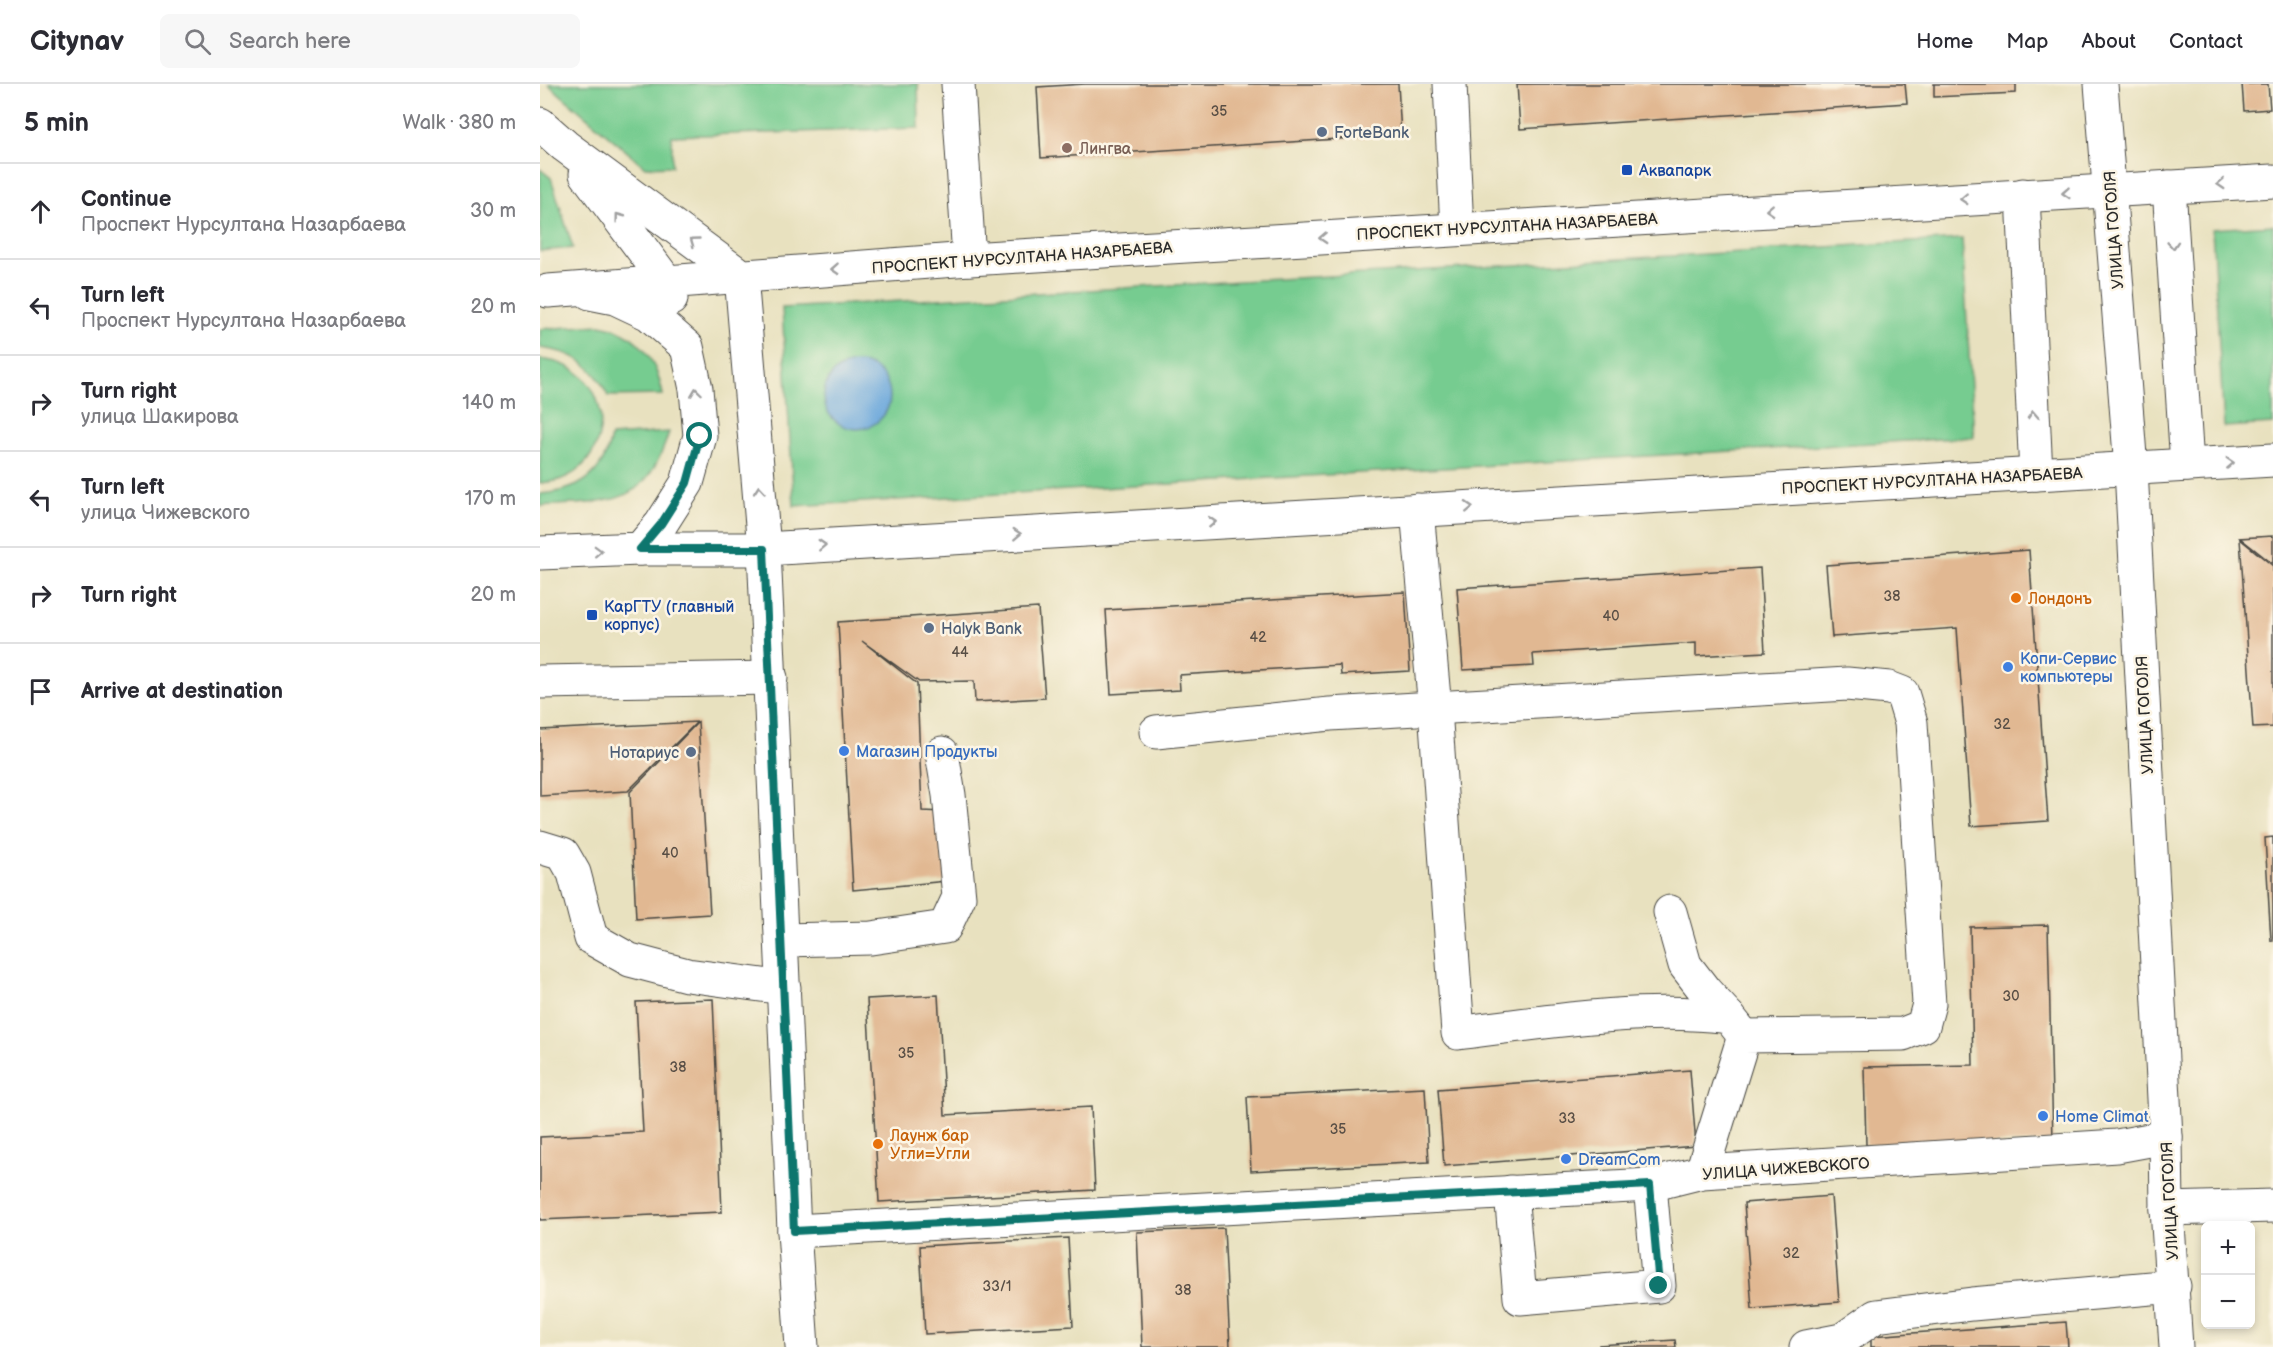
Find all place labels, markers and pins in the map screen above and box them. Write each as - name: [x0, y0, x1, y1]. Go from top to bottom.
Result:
- place label: ForteBank: [1334, 124, 1409, 143]
- marker: ForteBank: [1315, 125, 1329, 139]
- place label: Лингва: [1078, 140, 1132, 159]
- marker: Лингва: [1060, 141, 1074, 155]
- place label: Аквапарк: [1638, 162, 1712, 181]
- marker: Аквапарк: [1620, 163, 1634, 177]
- place label: Лондонъ: [2027, 590, 2092, 609]
- marker: Лондонъ: [2009, 591, 2023, 605]
- place label: КарГТУ (главный корпус): [604, 598, 734, 635]
- marker: КарГТУ (главный корпус): [585, 608, 599, 622]
- place label: Halyk Bank: [941, 620, 1022, 639]
- marker: Halyk Bank: [922, 621, 936, 635]
- place label: Копи-Сервис компьютеры: [2020, 650, 2117, 687]
- marker: Копи-Сервис компьютеры: [2001, 660, 2015, 674]
- place label: Магазин Продукты: [856, 743, 998, 762]
- place label: Нотариус: [609, 744, 679, 763]
- marker: Магазин Продукты: [837, 744, 851, 758]
- marker: Нотариус: [684, 745, 698, 759]
- place label: Home Climat: [2055, 1108, 2149, 1127]
- marker: Home Climat: [2036, 1109, 2050, 1123]
- place label: Лаунж бар Угли=Угли: [889, 1127, 970, 1164]
- marker: Лаунж бар Угли=Угли: [871, 1137, 885, 1151]
- place label: DreamCom: [1578, 1151, 1661, 1170]
- marker: DreamCom: [1559, 1152, 1573, 1166]

